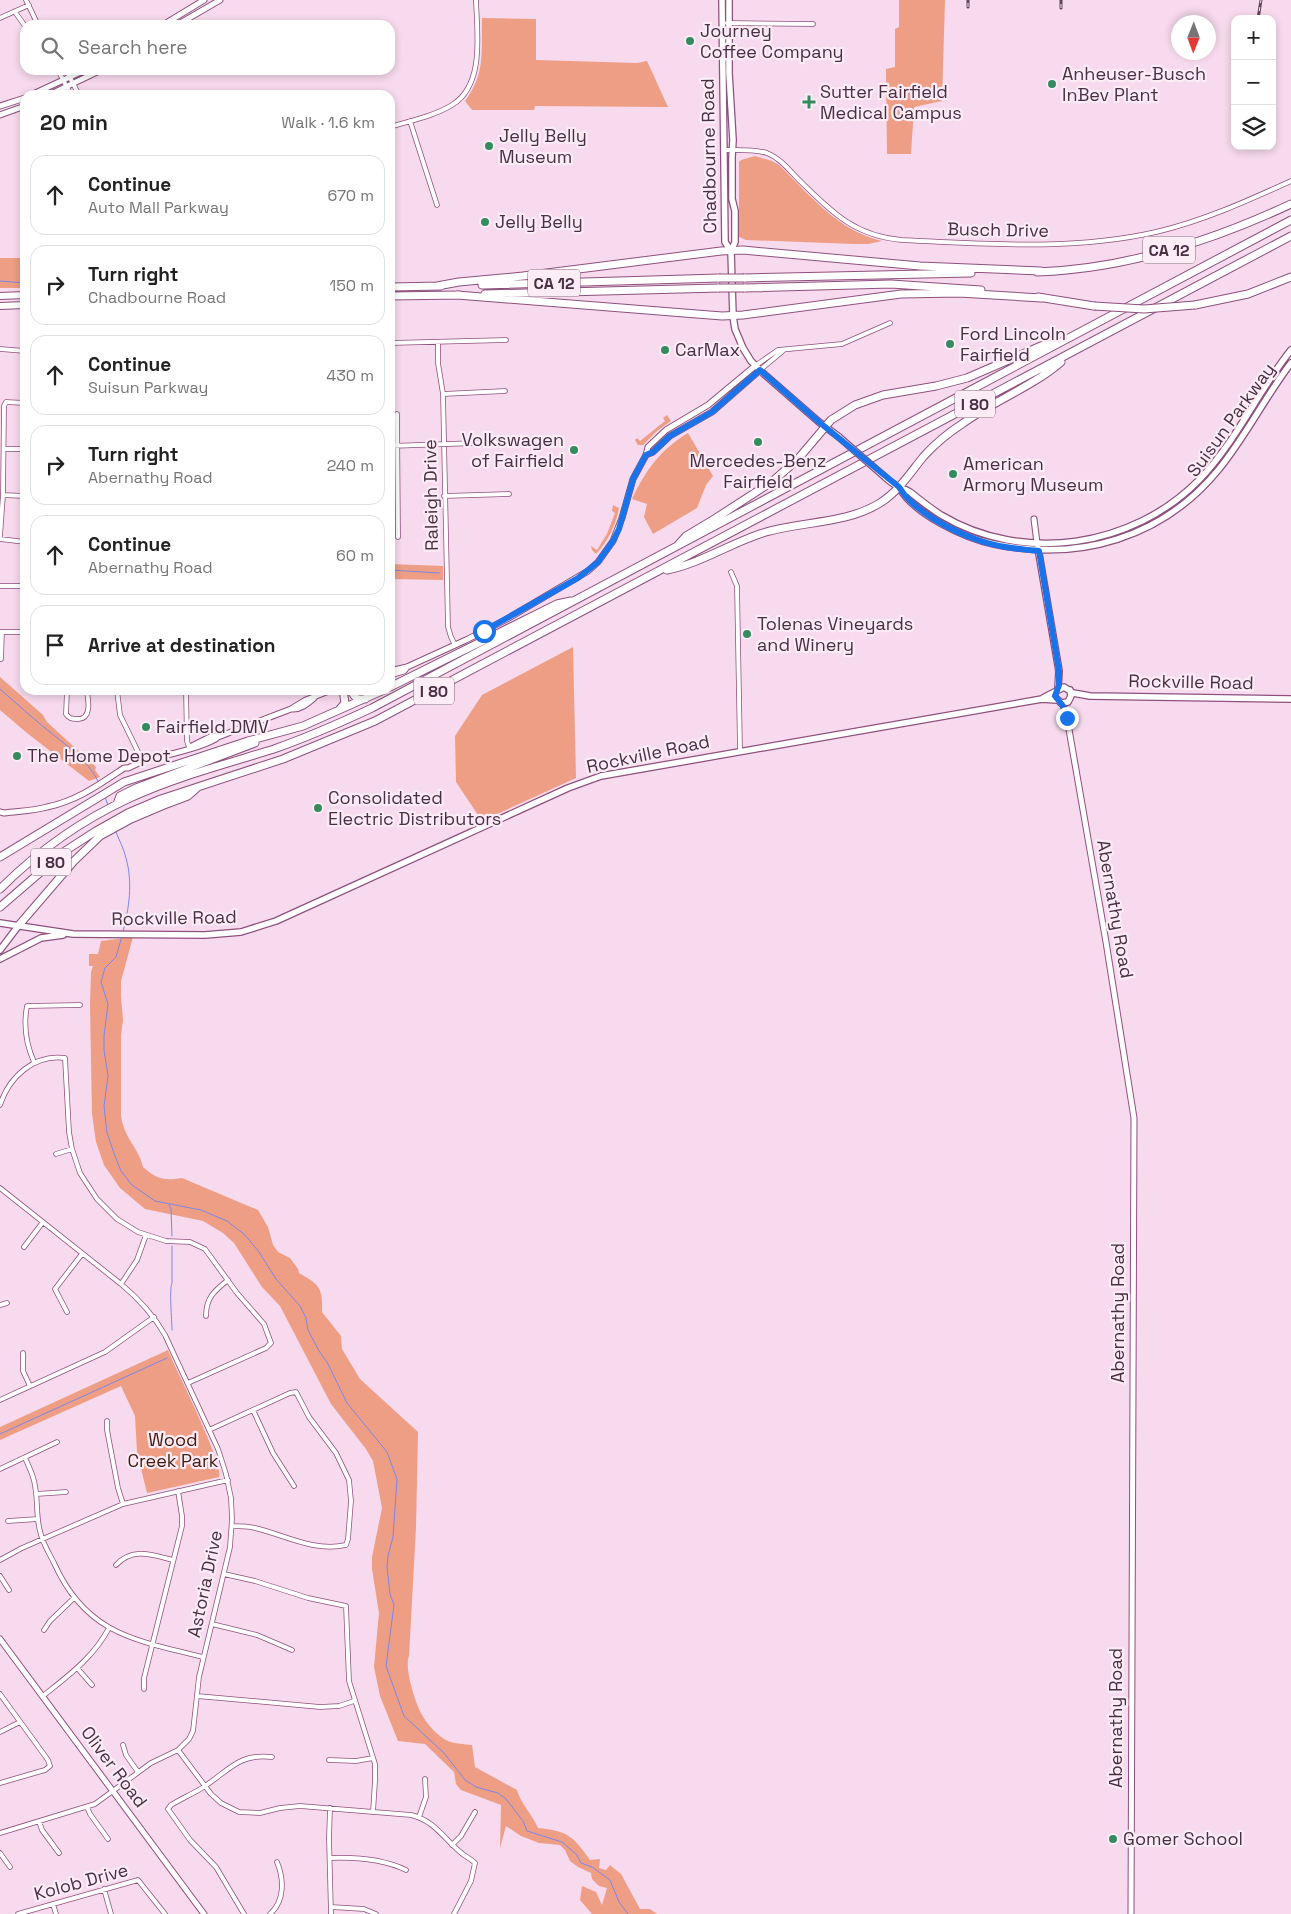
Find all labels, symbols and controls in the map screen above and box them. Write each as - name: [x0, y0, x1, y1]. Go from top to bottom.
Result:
- north arrow: [1171, 15, 1216, 60]
- map controls: [1231, 15, 1276, 150]
- button: +: [1231, 15, 1276, 60]
- place label: Journey Coffee Company: [700, 19, 844, 63]
- search box: [20, 20, 395, 75]
- icon: search: [38, 34, 66, 62]
- text: Search here: [78, 35, 188, 60]
- marker: Journey Coffee Company: [684, 35, 696, 47]
- button: −: [1231, 60, 1276, 105]
- place label: Anheuser-Busch InBev Plant: [1062, 62, 1206, 106]
- street label: Chadbourne Road: [696, 78, 721, 234]
- marker: Anheuser-Busch InBev Plant: [1046, 78, 1058, 90]
- place label: Sutter Fairfield Medical Campus: [820, 80, 962, 124]
- marker: Sutter Fairfield Medical Campus: [802, 95, 816, 109]
- button: layers: [1231, 105, 1276, 150]
- text: 20 min: [40, 109, 108, 136]
- text: Walk · 1.6 km: [281, 112, 375, 133]
- place label: Jelly Belly Museum: [499, 124, 587, 168]
- marker: Jelly Belly Museum: [483, 140, 495, 152]
- text: Continue: [88, 172, 171, 197]
- icon: ahead: [41, 181, 69, 209]
- text: 670 m: [327, 185, 374, 206]
- text: Auto Mall Parkway: [88, 197, 229, 218]
- place label: Jelly Belly: [495, 210, 583, 233]
- marker: Jelly Belly: [479, 216, 491, 228]
- street label: Busch Drive: [947, 217, 1049, 242]
- road number: CA 12: [1143, 236, 1195, 264]
- text: Turn right: [88, 262, 178, 287]
- road number: CA 12: [528, 270, 580, 296]
- icon: right: [41, 271, 69, 299]
- text: 150 m: [330, 275, 374, 296]
- text: Chadbourne Road: [88, 287, 226, 308]
- place label: Ford Lincoln Fairfield: [960, 322, 1066, 366]
- place label: CarMax: [675, 338, 740, 361]
- marker: Ford Lincoln Fairfield: [944, 338, 956, 350]
- marker: CarMax: [659, 344, 671, 356]
- text: Continue: [88, 352, 171, 377]
- street label: Suisun Parkway: [1181, 358, 1280, 481]
- icon: ahead: [41, 361, 69, 389]
- text: 430 m: [326, 365, 374, 386]
- text: Suisun Parkway: [88, 377, 208, 398]
- road number: I 80: [955, 390, 995, 418]
- place label: Volkswagen of Fairfield: [462, 428, 564, 472]
- marker: Mercedes-Benz Fairfield: [752, 436, 764, 448]
- street label: Raleigh Drive: [418, 439, 443, 551]
- text: Turn right: [88, 442, 178, 467]
- marker: Volkswagen of Fairfield: [568, 444, 580, 456]
- place label: Mercedes-Benz Fairfield: [690, 449, 827, 493]
- icon: right: [41, 451, 69, 479]
- place label: American Armory Museum: [963, 452, 1103, 496]
- text: 240 m: [327, 455, 374, 476]
- text: Abernathy Road: [88, 467, 213, 488]
- marker: American Armory Museum: [947, 468, 959, 480]
- text: Continue: [88, 532, 171, 557]
- icon: ahead: [41, 541, 69, 569]
- text: 60 m: [336, 545, 374, 566]
- text: Abernathy Road: [88, 557, 213, 578]
- place label: Tolenas Vineyards and Winery: [757, 612, 913, 656]
- route start: [473, 620, 496, 643]
- marker: Tolenas Vineyards and Winery: [741, 628, 753, 640]
- icon: arrive: [41, 631, 69, 659]
- text: Arrive at destination: [88, 633, 276, 658]
- street label: Rockville Road: [1128, 669, 1254, 694]
- road number: I 80: [414, 678, 454, 704]
- route end: [1056, 707, 1079, 730]
- place label: Fairfield DMV: [156, 715, 269, 738]
- marker: Fairfield DMV: [140, 721, 152, 733]
- street label: Rockville Road: [584, 729, 712, 778]
- place label: The Home Depot: [27, 744, 171, 767]
- marker: The Home Depot: [11, 750, 23, 762]
- place label: Consolidated Electric Distributors: [328, 786, 501, 830]
- marker: Consolidated Electric Distributors: [312, 802, 324, 814]
- street label: Abernathy Road: [1092, 838, 1139, 980]
- road number: I 80: [31, 849, 71, 876]
- street label: Rockville Road: [111, 905, 237, 930]
- street label: Abernathy Road: [1106, 1243, 1129, 1383]
- park label: Wood Creek Park: [127, 1428, 219, 1472]
- street label: Astoria Drive: [182, 1528, 227, 1640]
- street label: Abernathy Road: [1104, 1648, 1127, 1788]
- street label: Oliver Road: [76, 1721, 153, 1812]
- place label: Gomer School: [1123, 1827, 1243, 1850]
- marker: Gomer School: [1107, 1833, 1119, 1845]
- street label: Kolob Drive: [31, 1858, 131, 1905]

